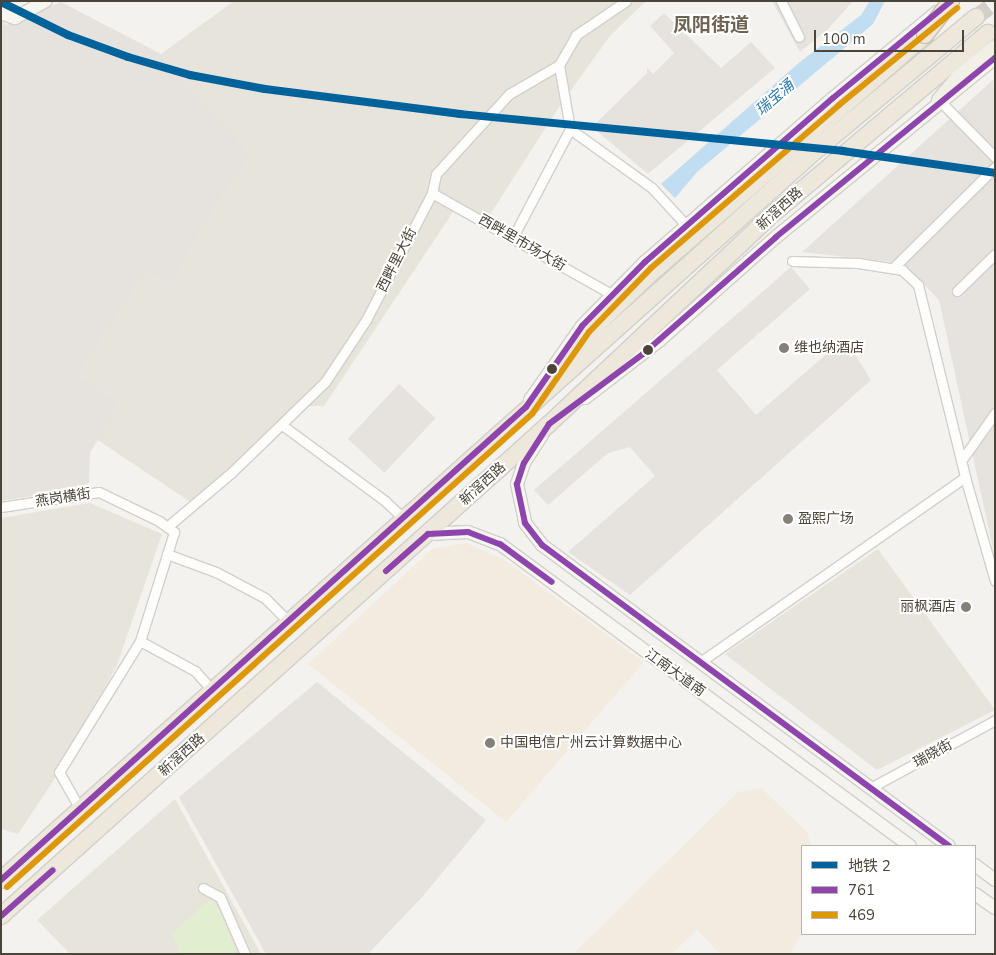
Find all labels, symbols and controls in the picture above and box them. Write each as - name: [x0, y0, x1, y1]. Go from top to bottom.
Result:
- district label: 凤阳街道: [673, 15, 749, 37]
- scale bar: [816, 20, 966, 52]
- text: 100 m: [822, 29, 866, 49]
- water label: 瑞宝涌: [752, 76, 798, 120]
- street label: 新滘西路: [754, 184, 806, 234]
- street label: 西畔里市场大街: [475, 211, 569, 275]
- street label: 西畔里大街: [374, 225, 420, 295]
- place label: 维也纳酒店: [794, 340, 864, 356]
- marker: 维也纳酒店: [778, 342, 790, 354]
- unlabelled marker: [643, 345, 653, 355]
- unlabelled marker: [547, 364, 557, 374]
- street label: 新滘西路: [457, 459, 509, 509]
- street label: 燕岗横街: [34, 485, 92, 511]
- place label: 盈熙广场: [798, 511, 854, 527]
- marker: 盈熙广场: [782, 513, 794, 525]
- place label: 丽枫酒店: [900, 599, 956, 615]
- marker: 丽枫酒店: [960, 601, 972, 613]
- street label: 江南大道南: [642, 646, 708, 700]
- street label: 新滘西路: [156, 730, 208, 780]
- place label: 中国电信广州云计算数据中心: [500, 735, 682, 751]
- street label: 瑞晓街: [911, 736, 955, 772]
- marker: 中国电信广州云计算数据中心: [484, 737, 496, 749]
- legend: [801, 845, 976, 935]
- text: 地铁 2: [848, 856, 891, 876]
- text: 761: [848, 880, 875, 900]
- text: 469: [848, 905, 875, 925]

